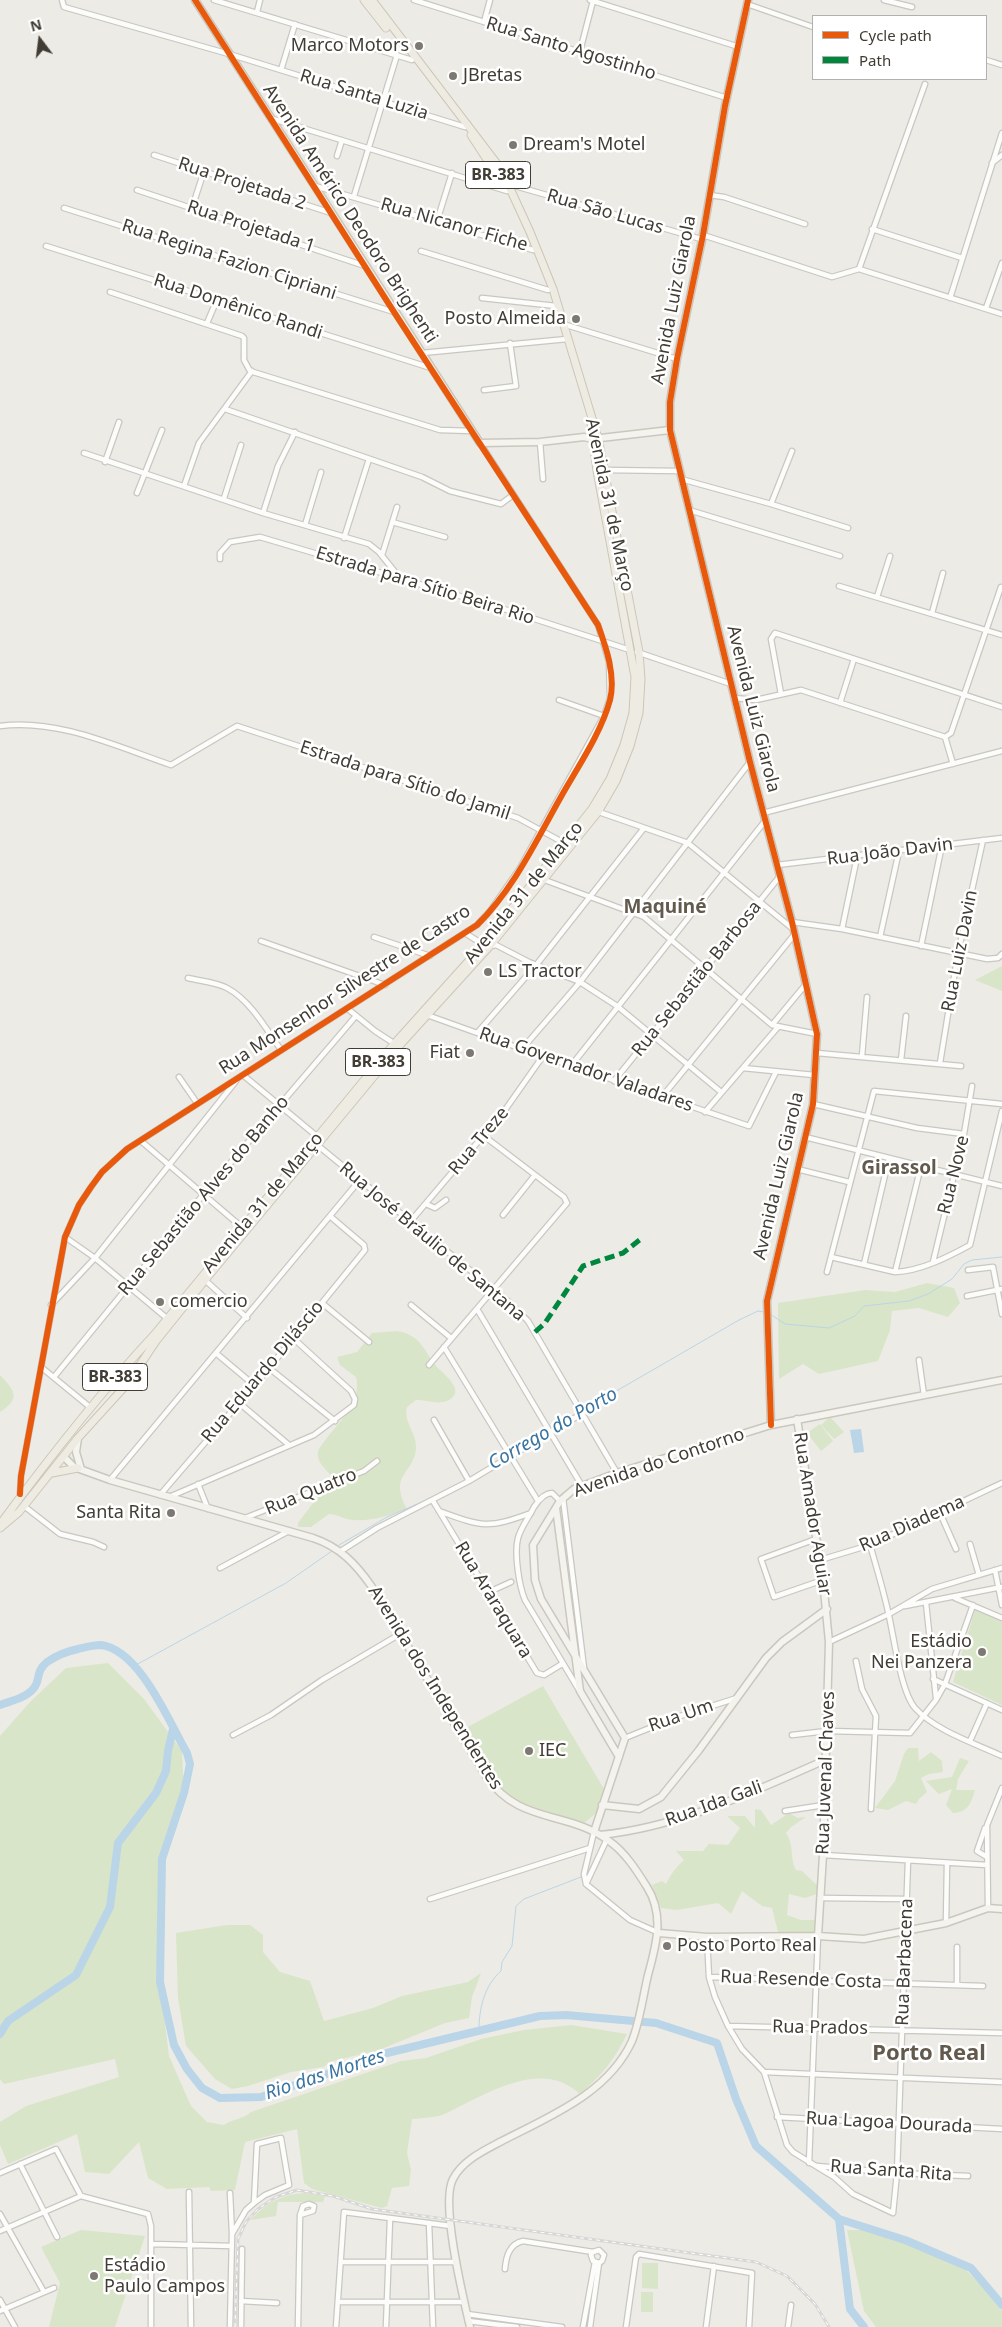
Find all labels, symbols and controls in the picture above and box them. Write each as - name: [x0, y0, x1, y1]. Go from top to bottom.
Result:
- street label: Rua Santo Agostinho: [483, 13, 659, 85]
- text: N: [28, 14, 44, 36]
- north arrow: [15, 15, 65, 65]
- legend: [812, 15, 987, 80]
- text: Cycle path: [859, 25, 932, 45]
- place label: Marco Motors: [291, 35, 409, 57]
- marker: Marco Motors: [413, 40, 425, 52]
- text: Path: [859, 50, 891, 70]
- street label: Rua Santa Luzia: [297, 65, 431, 125]
- place label: JBretas: [463, 65, 522, 87]
- marker: JBretas: [447, 70, 459, 82]
- street label: Avenida Américo Deodoro Brighenti: [258, 80, 442, 348]
- place label: Dream's Motel: [523, 134, 645, 156]
- marker: Dream's Motel: [507, 139, 519, 151]
- street label: Rua Projetada 2: [175, 153, 309, 215]
- road number: BR-383: [466, 162, 530, 188]
- street label: Rua São Lucas: [544, 185, 666, 239]
- street label: Rua Nicanor Fiche: [378, 194, 530, 256]
- street label: Rua Projetada 1: [184, 196, 318, 258]
- street label: Avenida Luiz Giarola: [647, 214, 701, 386]
- street label: Rua Regina Fazion Cipriani: [119, 215, 339, 305]
- street label: Rua Domênico Randi: [151, 270, 325, 344]
- place label: Posto Almeida: [445, 308, 566, 330]
- marker: Posto Almeida: [570, 313, 582, 325]
- street label: Avenida 31 de Março: [580, 416, 638, 594]
- street label: Estrada para Sítio Beira Rio: [313, 542, 537, 630]
- street label: Avenida Luiz Giarola: [722, 623, 784, 795]
- street label: Estrada para Sítio do Jamil: [297, 737, 513, 825]
- street label: Avenida 31 de Março: [460, 818, 588, 968]
- street label: Rua João Davin: [826, 834, 954, 870]
- street label: Rua Luiz Davin: [938, 888, 982, 1014]
- district label: Maquiné: [623, 897, 707, 919]
- street label: Rua Sebastião Barbosa: [628, 897, 766, 1061]
- street label: Rua Monsenhor Silvestre de Castro: [215, 900, 475, 1080]
- place label: LS Tractor: [498, 961, 582, 983]
- marker: LS Tractor: [482, 966, 494, 978]
- street label: Rua Governador Valadares: [476, 1023, 696, 1117]
- place label: Fiat: [429, 1042, 460, 1064]
- marker: Fiat: [464, 1047, 476, 1059]
- road number: BR-383: [346, 1048, 410, 1076]
- street label: Avenida Luiz Giarola: [749, 1090, 809, 1262]
- street label: Rua Sebastião Alves do Banho: [114, 1092, 294, 1300]
- street label: Rua Treze: [444, 1103, 514, 1179]
- street label: Avenida 31 de Março: [198, 1128, 328, 1278]
- street label: Rua Nove: [934, 1133, 974, 1217]
- street label: Rua José Bráulio de Santana: [335, 1158, 529, 1326]
- district label: Girassol: [861, 1158, 937, 1180]
- place label: comercio: [170, 1291, 248, 1313]
- marker: comercio: [154, 1296, 166, 1308]
- street label: Rua Eduardo Diláscio: [197, 1297, 329, 1447]
- road number: BR-383: [82, 1364, 148, 1390]
- water label: Corrego do Porto: [484, 1383, 622, 1475]
- street label: Avenida do Contorno: [571, 1424, 747, 1502]
- street label: Rua Amador Aguiar: [788, 1431, 836, 1597]
- street label: Rua Quatro: [262, 1464, 360, 1520]
- street label: Rua Diadema: [856, 1491, 968, 1557]
- place label: Santa Rita: [76, 1502, 161, 1524]
- marker: Santa Rita: [165, 1507, 177, 1519]
- street label: Rua Araraquara: [450, 1538, 536, 1662]
- street label: Avenida dos Independentes: [363, 1582, 507, 1794]
- place label: Estádio Nei Panzera: [871, 1631, 972, 1674]
- marker: Estádio Nei Panzera: [976, 1646, 988, 1658]
- street label: Rua Juvenal Chaves: [812, 1691, 840, 1855]
- street label: Rua Um: [646, 1695, 716, 1737]
- place label: IEC: [539, 1740, 566, 1762]
- marker: IEC: [523, 1745, 535, 1757]
- street label: Rua Ida Gali: [663, 1776, 765, 1832]
- street label: Rua Barbacena: [892, 1898, 918, 2026]
- place label: Posto Porto Real: [677, 1935, 817, 1957]
- marker: Posto Porto Real: [661, 1940, 673, 1952]
- street label: Rua Resende Costa: [720, 1966, 882, 1994]
- street label: Rua Prados: [772, 2016, 868, 2040]
- district label: Porto Real: [872, 2041, 986, 2067]
- water label: Rio das Mortes: [262, 2045, 388, 2105]
- street label: Rua Lagoa Dourada: [805, 2108, 973, 2138]
- street label: Rua Santa Rita: [829, 2156, 953, 2186]
- place label: Estádio Paulo Campos: [104, 2255, 225, 2298]
- marker: Estádio Paulo Campos: [88, 2270, 100, 2282]

